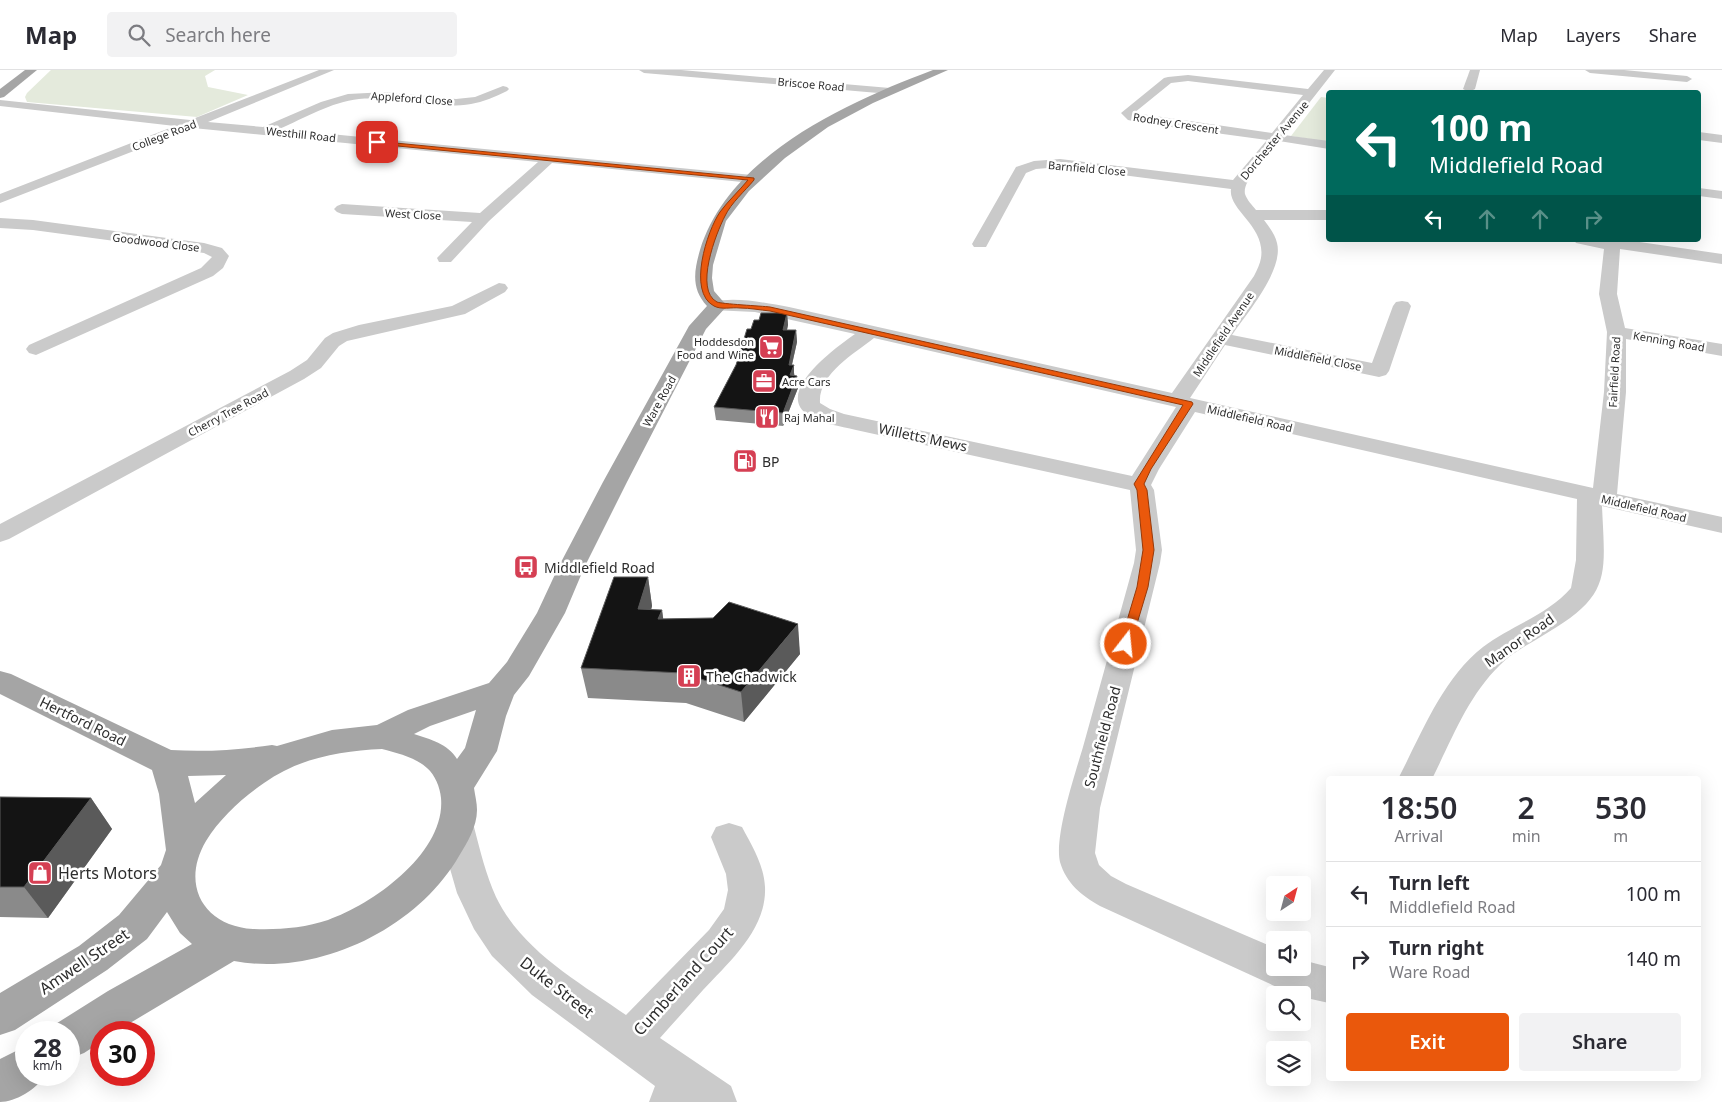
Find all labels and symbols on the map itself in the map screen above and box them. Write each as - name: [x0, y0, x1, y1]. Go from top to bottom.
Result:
- street label: Briscoe Road: [777, 74, 845, 94]
- street label: Appleford Close: [371, 88, 453, 108]
- street label: Dorchester Avenue: [1237, 97, 1311, 183]
- street label: Rodney Crescent: [1132, 109, 1220, 137]
- street label: College Road: [130, 116, 198, 154]
- pin: [356, 121, 398, 163]
- street label: Westhill Road: [265, 123, 337, 145]
- street label: Barnfield Close: [1048, 157, 1126, 179]
- street label: West Close: [385, 205, 441, 223]
- street label: Goodwood Close: [112, 229, 200, 255]
- street label: Middlefield Avenue: [1189, 289, 1257, 379]
- street label: Kenning Road: [1632, 327, 1706, 355]
- place label: Hoddesdon Food and Wine: [677, 334, 754, 362]
- supermarket icon: Hoddesdon Food and Wine: [758, 334, 784, 360]
- street label: Fairfield Road: [1605, 336, 1623, 408]
- street label: Middlefield Close: [1273, 342, 1363, 374]
- office icon: Acre Cars: [751, 368, 777, 394]
- street label: Ware Road: [639, 373, 679, 429]
- place label: Acre Cars: [782, 374, 831, 389]
- street label: Cherry Tree Road: [185, 384, 271, 440]
- street label: Middlefield Road: [1206, 401, 1294, 435]
- restaurant icon: Raj Mahal: [754, 404, 780, 430]
- place label: Raj Mahal: [784, 410, 835, 425]
- street label: Willetts Mews: [877, 418, 969, 456]
- fuel station icon: BP: [732, 448, 758, 474]
- place label: BP: [762, 452, 780, 471]
- street label: Middlefield Road: [1600, 491, 1688, 525]
- bus stop icon: Middlefield Road: [513, 554, 539, 580]
- place label: Middlefield Road: [544, 558, 655, 577]
- street label: Manor Road: [1480, 609, 1558, 671]
- position arrow: [1099, 617, 1151, 669]
- building icon: The Chadwick: [676, 663, 702, 689]
- place label: The Chadwick: [706, 667, 797, 686]
- street label: Southfield Road: [1079, 684, 1125, 790]
- street label: Hertford Road: [37, 692, 129, 750]
- shop icon: Herts Motors: [27, 860, 53, 886]
- place label: Herts Motors: [58, 862, 157, 884]
- north arrow: [1266, 876, 1311, 921]
- street label: Cumberland Court: [628, 922, 738, 1040]
- street label: Amwell Street: [35, 923, 133, 999]
- street label: Duke Street: [516, 951, 599, 1023]
- speed limit sign: 30: [90, 1021, 155, 1086]

